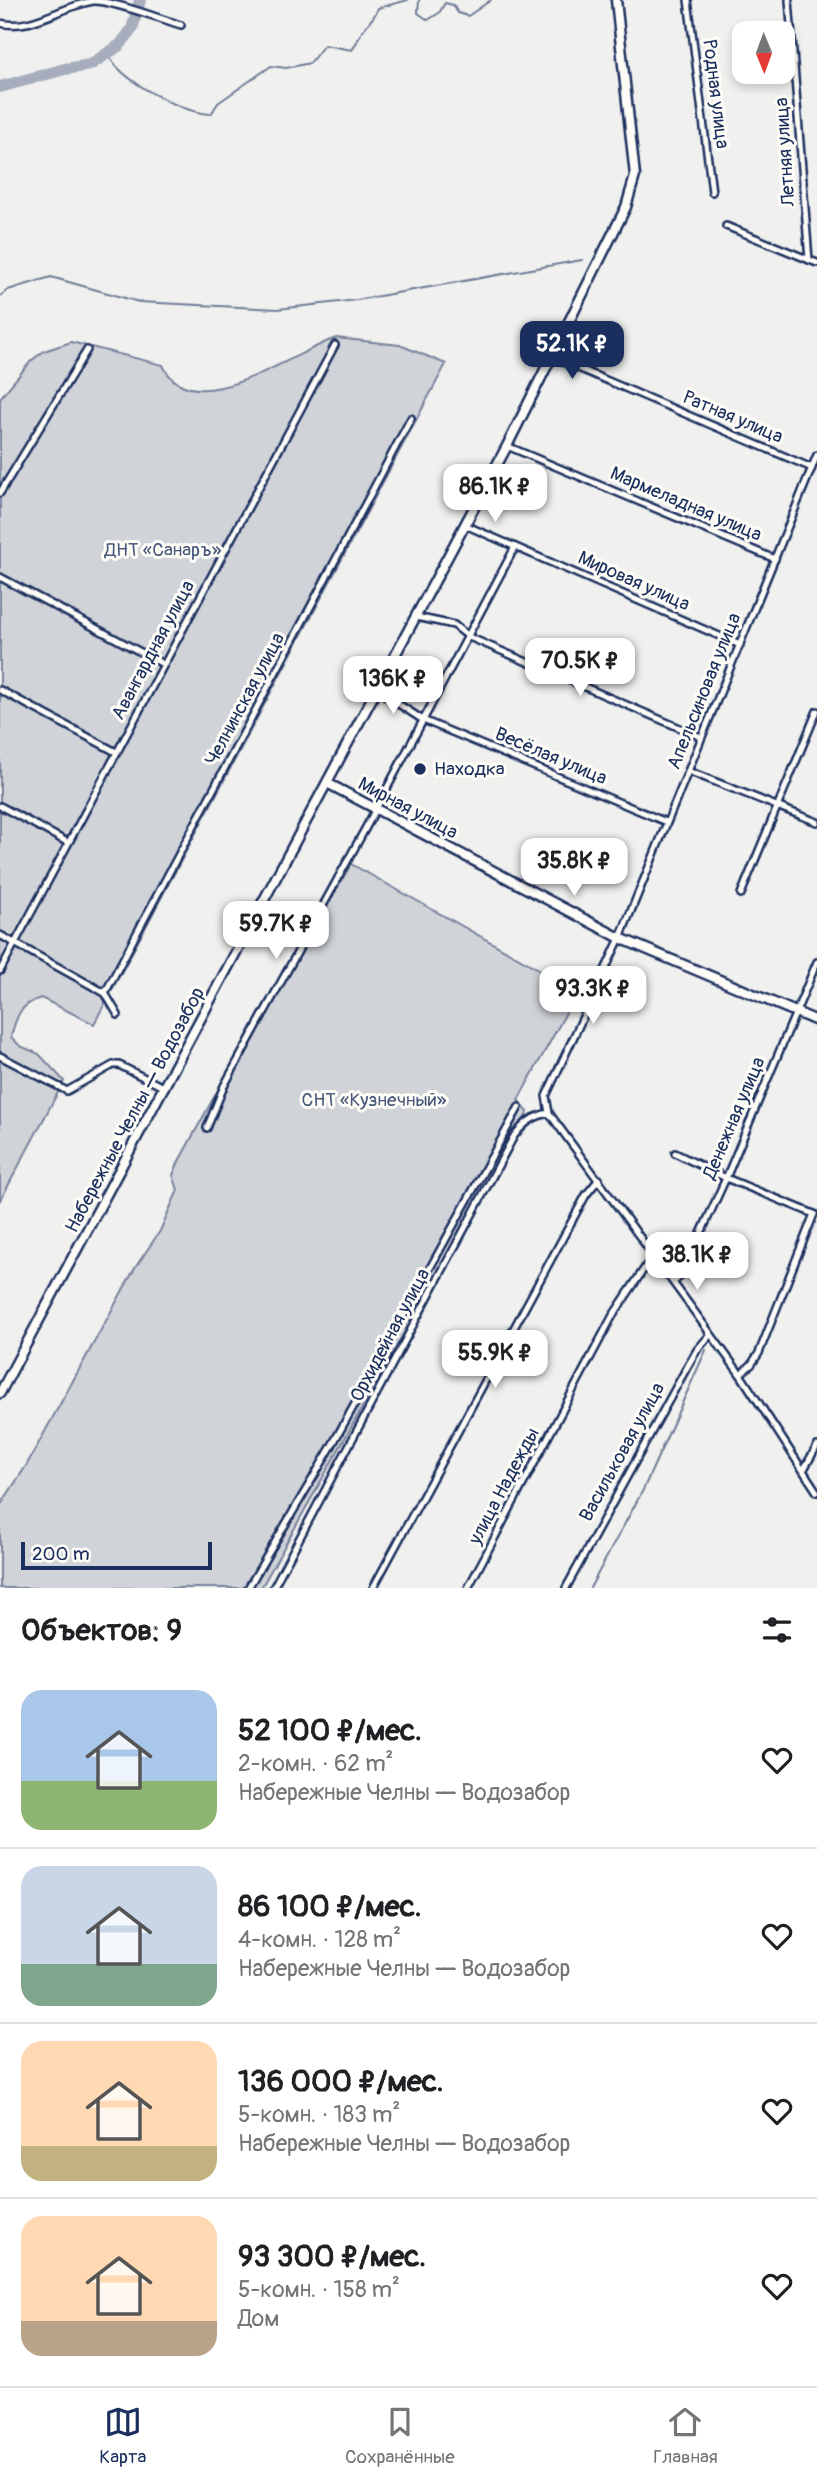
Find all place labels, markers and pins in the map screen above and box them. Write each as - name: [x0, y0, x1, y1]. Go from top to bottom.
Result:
- pin: 52.1K ₽: [507, 322, 637, 381]
- pin: 86.1K ₽: [430, 464, 560, 524]
- pin: 70.5K ₽: [515, 638, 645, 698]
- pin: 136K ₽: [336, 656, 450, 716]
- place label: Находка: [434, 757, 505, 781]
- marker: Находка: [412, 761, 428, 777]
- pin: 35.8K ₽: [509, 838, 639, 898]
- pin: 59.7K ₽: [211, 902, 341, 961]
- pin: 93.3K ₽: [528, 967, 658, 1026]
- pin: 38.1K ₽: [632, 1232, 762, 1292]
- pin: 55.9K ₽: [430, 1330, 560, 1390]

